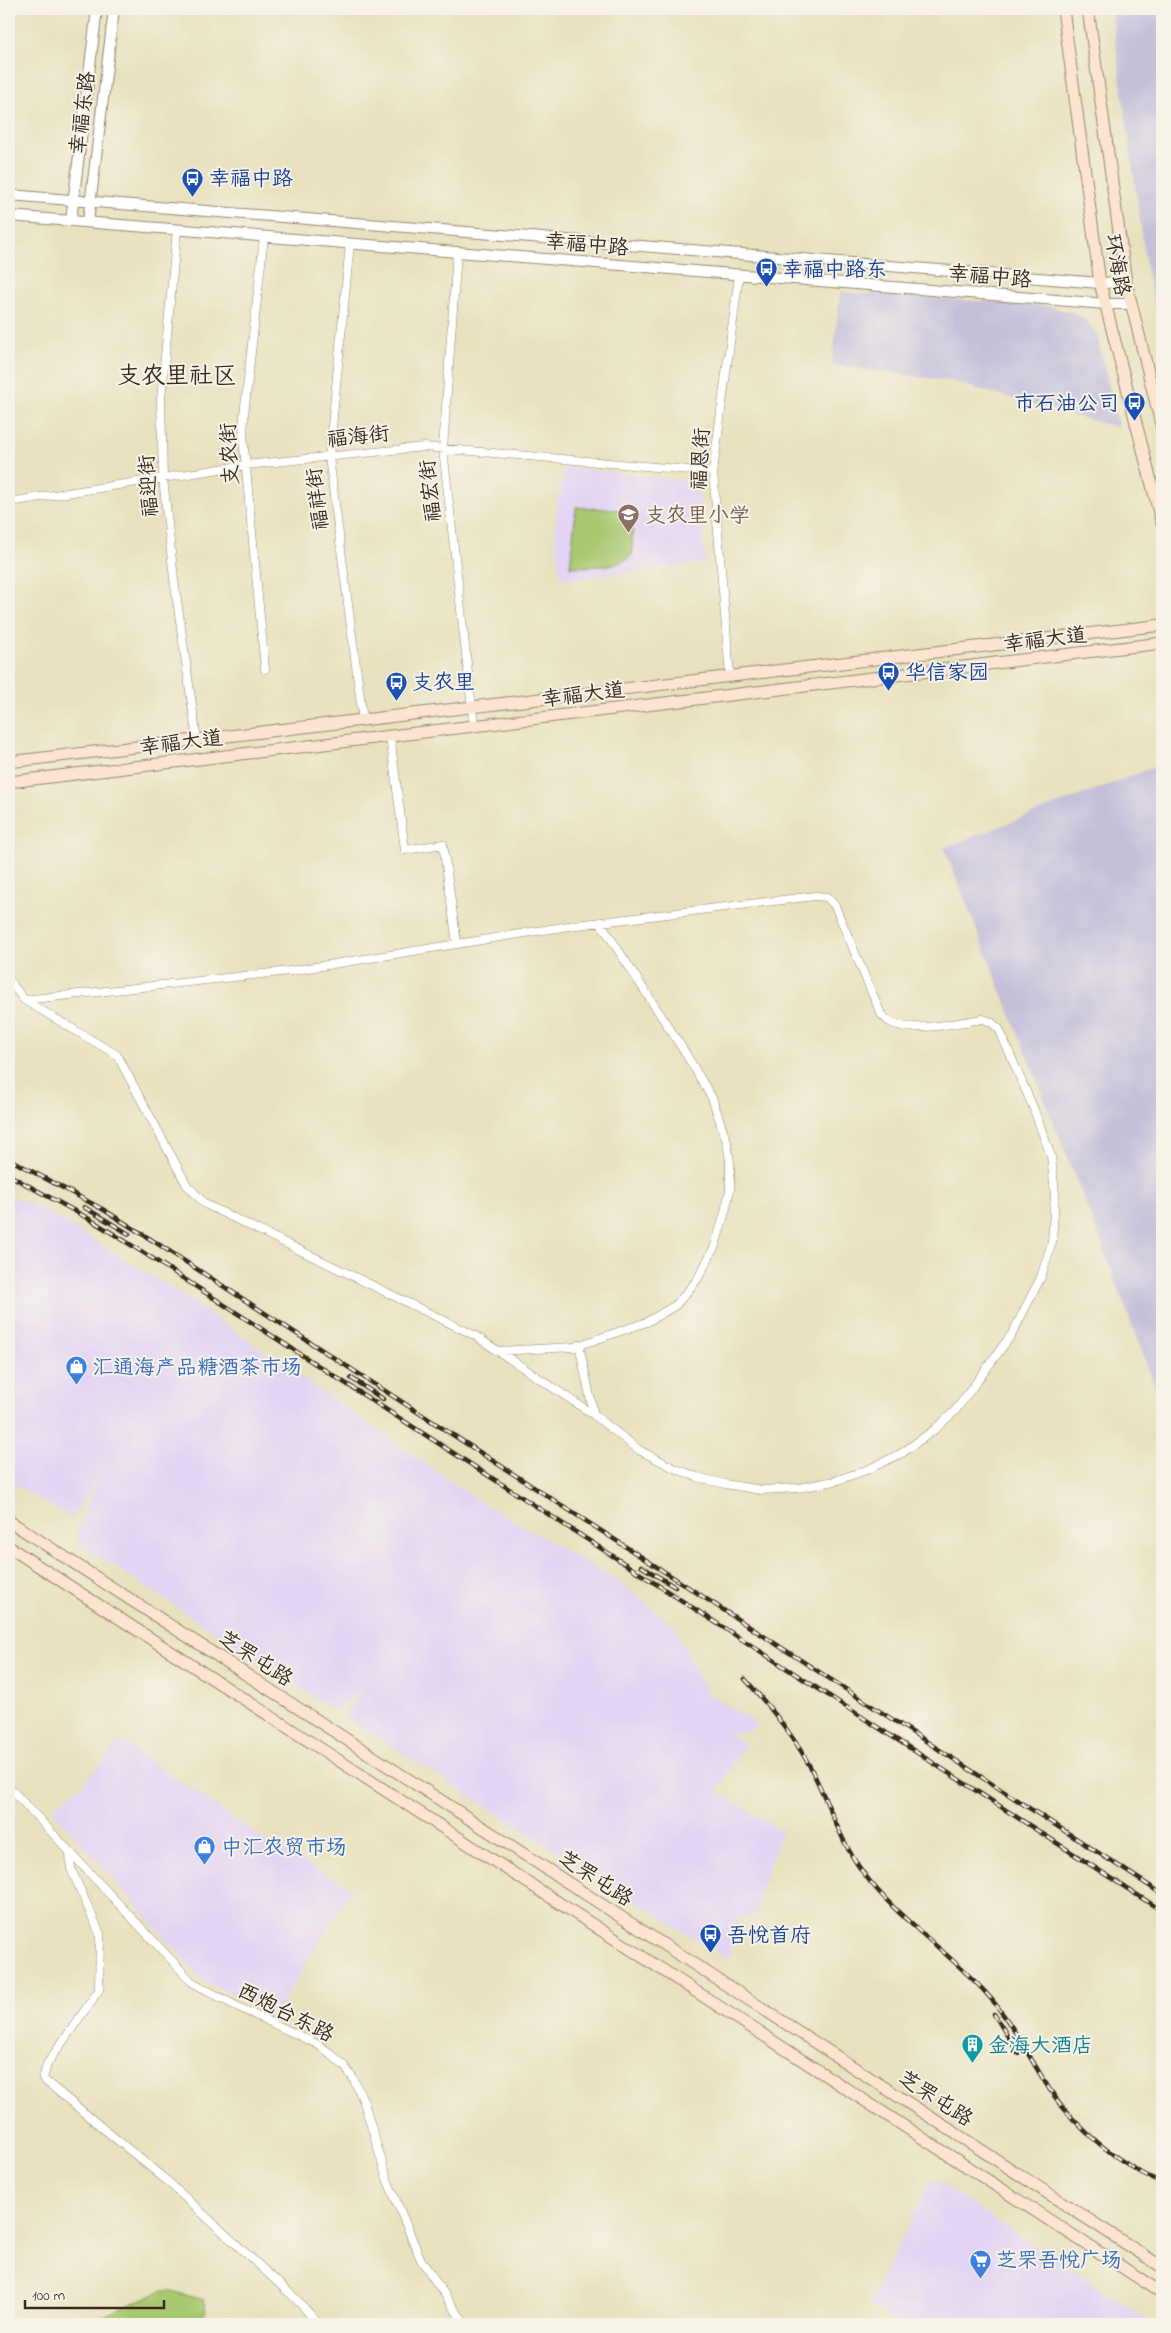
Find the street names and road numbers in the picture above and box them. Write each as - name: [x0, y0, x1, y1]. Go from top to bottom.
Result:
- street label: 幸福东路: [64, 70, 104, 157]
- street label: 幸福中路: [544, 227, 630, 265]
- street label: 环海路: [1096, 232, 1136, 299]
- street label: 幸福中路: [947, 259, 1033, 297]
- street label: 福海街: [325, 420, 391, 456]
- street label: 支农街: [214, 422, 248, 486]
- street label: 福恩街: [685, 427, 719, 491]
- street label: 福迎街: [133, 453, 167, 518]
- street label: 福宏街: [414, 458, 450, 524]
- street label: 福祥街: [300, 466, 338, 532]
- street label: 幸福大道: [1002, 621, 1089, 661]
- street label: 幸福大道: [540, 676, 627, 716]
- street label: 幸福大道: [138, 724, 225, 764]
- street label: 芝罘屯路: [212, 1624, 298, 1695]
- street label: 芝罘屯路: [552, 1844, 638, 1915]
- street label: 西炮台东路: [232, 1977, 339, 2051]
- street label: 芝罘屯路: [892, 2064, 978, 2135]

